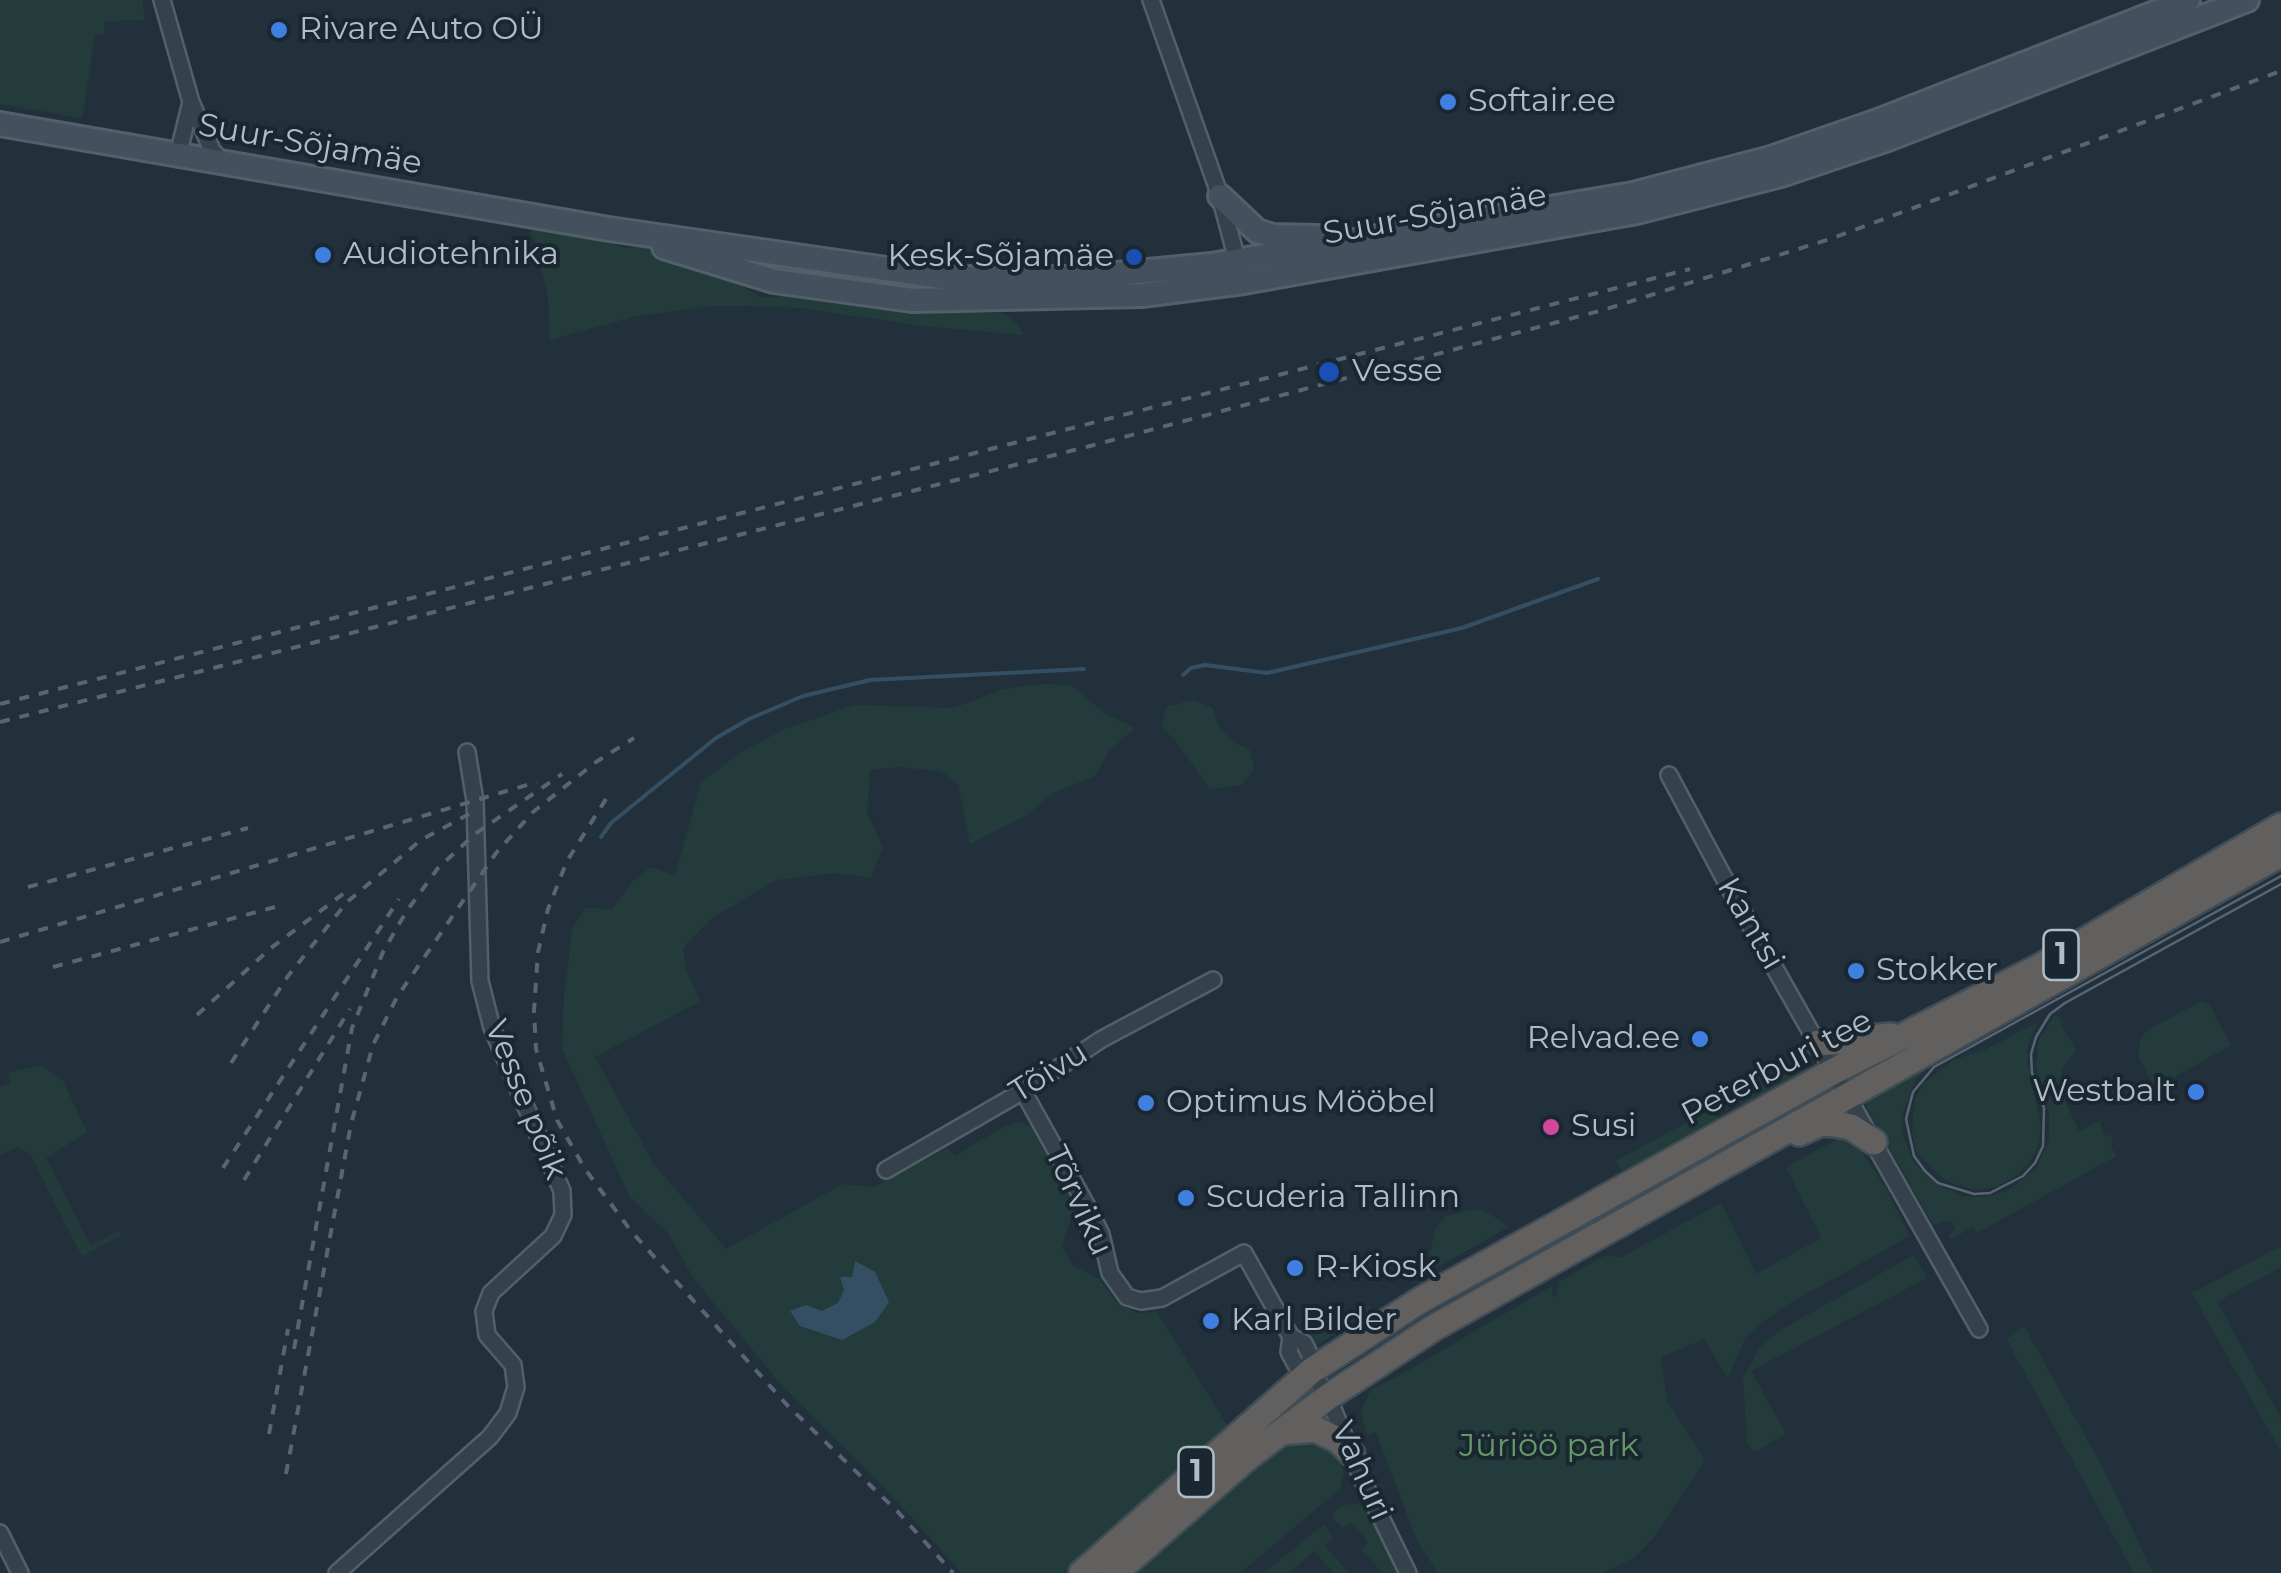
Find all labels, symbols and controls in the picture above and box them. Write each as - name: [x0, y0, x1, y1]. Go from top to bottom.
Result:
- place label: Rivare Auto OÜ: [299, 11, 544, 49]
- marker: Rivare Auto OÜ: [268, 19, 290, 41]
- place label: Softair.ee: [1468, 83, 1616, 121]
- marker: Softair.ee: [1437, 91, 1459, 113]
- street label: Suur-Sõjamäe: [195, 106, 425, 184]
- street label: Suur-Sõjamäe: [1320, 176, 1550, 254]
- place label: Audiotehnika: [343, 236, 559, 274]
- place label: Kesk-Sõjamäe: [888, 238, 1114, 276]
- marker: Audiotehnika: [312, 244, 334, 266]
- marker: Kesk-Sõjamäe: [1123, 246, 1145, 268]
- place label: Vesse: [1352, 353, 1442, 391]
- marker: Vesse: [1316, 359, 1342, 385]
- street label: Kantsi: [1708, 871, 1792, 977]
- road number: 1: [2044, 930, 2078, 980]
- place label: Stokker: [1876, 952, 1998, 990]
- marker: Stokker: [1845, 960, 1867, 982]
- street label: Peterburi tee: [1675, 1002, 1879, 1134]
- street label: Vesse põik: [476, 1015, 574, 1185]
- place label: Relvad.ee: [1527, 1020, 1680, 1058]
- marker: Relvad.ee: [1689, 1028, 1711, 1050]
- street label: Tõivu: [1003, 1034, 1095, 1112]
- place label: Westbalt: [2032, 1073, 2176, 1111]
- marker: Westbalt: [2185, 1081, 2207, 1103]
- place label: Optimus Mööbel: [1166, 1084, 1436, 1122]
- marker: Optimus Mööbel: [1135, 1092, 1157, 1114]
- place label: Susi: [1571, 1108, 1636, 1146]
- marker: Susi: [1540, 1116, 1562, 1138]
- street label: Tõrviku: [1036, 1140, 1120, 1262]
- place label: Scuderia Tallinn: [1206, 1179, 1460, 1217]
- marker: Scuderia Tallinn: [1175, 1187, 1197, 1209]
- place label: R-Kiosk: [1315, 1249, 1437, 1287]
- marker: R-Kiosk: [1284, 1257, 1306, 1279]
- place label: Karl Bilder: [1231, 1302, 1397, 1340]
- marker: Karl Bilder: [1200, 1310, 1222, 1332]
- street label: Vahuri: [1322, 1416, 1400, 1526]
- park label: Jüriöö park: [1459, 1428, 1639, 1466]
- road number: 1: [1178, 1447, 1214, 1497]

